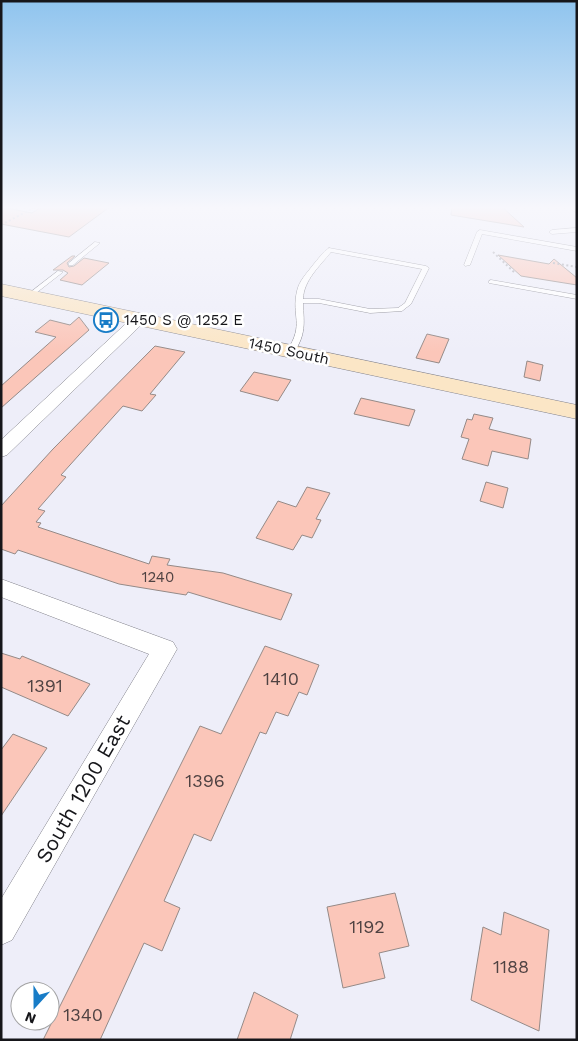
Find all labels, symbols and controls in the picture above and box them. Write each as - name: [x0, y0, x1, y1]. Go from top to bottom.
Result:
- bus stop icon: 1450 S @ 1252 E: [93, 307, 119, 333]
- place label: 1450 S @ 1252 E: [124, 311, 243, 329]
- street label: 1450 South: [247, 334, 331, 368]
- house number: 1240: [142, 568, 174, 586]
- house number: 1410: [263, 668, 299, 689]
- house number: 1391: [27, 675, 63, 696]
- street label: South 1200 East: [30, 710, 135, 867]
- house number: 1396: [185, 770, 225, 791]
- house number: 1192: [349, 916, 385, 937]
- house number: 1188: [493, 956, 529, 977]
- north arrow: [10, 981, 60, 1031]
- house number: 1340: [63, 1004, 103, 1025]
- text: N: [23, 1009, 38, 1027]

